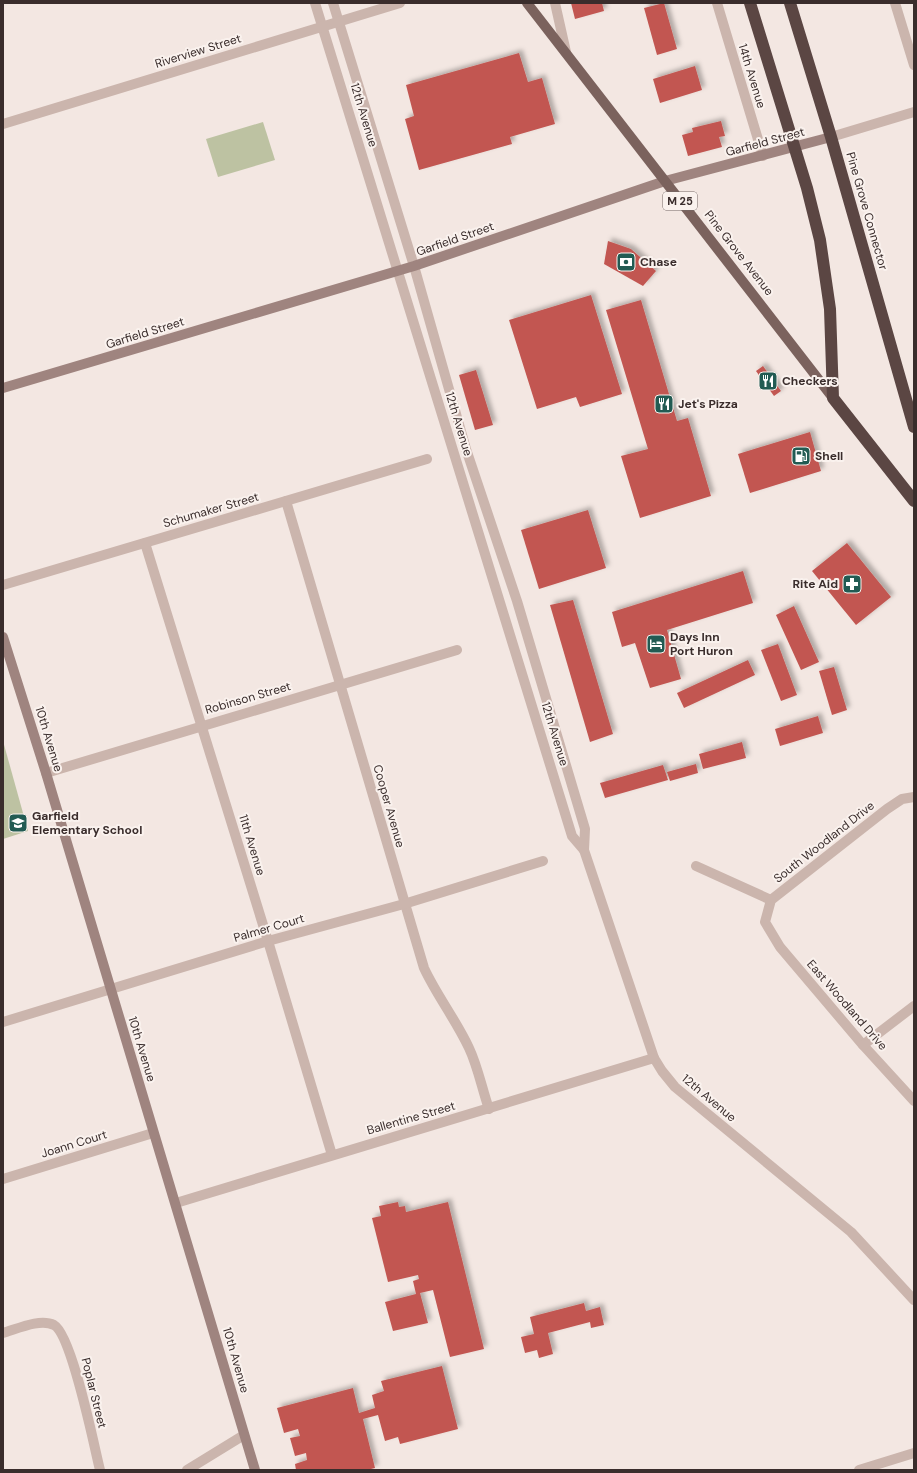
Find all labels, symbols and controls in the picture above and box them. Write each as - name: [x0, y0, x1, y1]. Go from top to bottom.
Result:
- street label: Riverview Street: [153, 30, 243, 72]
- street label: 14th Avenue: [735, 42, 769, 110]
- street label: 12th Avenue: [347, 81, 381, 149]
- street label: Garfield Street: [724, 124, 806, 160]
- street label: Pine Grove Connector: [842, 150, 892, 272]
- road number: M 25: [663, 192, 697, 210]
- street label: Pine Grove Avenue: [701, 207, 777, 299]
- street label: Garfield Street: [414, 218, 496, 260]
- bank icon: Chase: [615, 251, 637, 273]
- place label: Chase: [640, 254, 677, 270]
- street label: Garfield Street: [104, 313, 186, 352]
- restaurant icon: Checkers: [757, 370, 779, 392]
- place label: Checkers: [782, 373, 838, 389]
- street label: 12th Avenue: [442, 390, 476, 458]
- restaurant icon: Jet's Pizza: [653, 393, 675, 415]
- place label: Jet's Pizza: [678, 396, 738, 412]
- fuel station icon: Shell: [790, 445, 812, 467]
- place label: Shell: [815, 448, 843, 464]
- street label: Schumaker Street: [161, 489, 261, 531]
- pharmacy icon: Rite Aid: [841, 573, 863, 595]
- place label: Rite Aid: [792, 576, 838, 592]
- place label: Days Inn Port Huron: [670, 629, 733, 659]
- hotel icon: Days Inn Port Huron: [645, 633, 667, 655]
- street label: Robinson Street: [203, 678, 293, 718]
- street label: 12th Avenue: [538, 700, 572, 768]
- street label: 10th Avenue: [31, 704, 67, 774]
- street label: Cooper Avenue: [370, 763, 409, 850]
- street label: South Woodland Drive: [770, 797, 878, 886]
- place label: Garfield Elementary School: [32, 808, 142, 838]
- school or university icon: Garfield Elementary School: [7, 812, 29, 834]
- street label: 11th Avenue: [235, 813, 269, 878]
- street label: Palmer Court: [232, 910, 306, 946]
- street label: East Woodland Drive: [803, 956, 891, 1054]
- street label: 10th Avenue: [124, 1014, 160, 1084]
- street label: 12th Avenue: [678, 1071, 740, 1126]
- street label: Ballentine Street: [365, 1098, 457, 1138]
- street label: Joann Court: [39, 1126, 109, 1162]
- street label: 10th Avenue: [219, 1325, 253, 1395]
- street label: Poplar Street: [78, 1356, 111, 1430]

